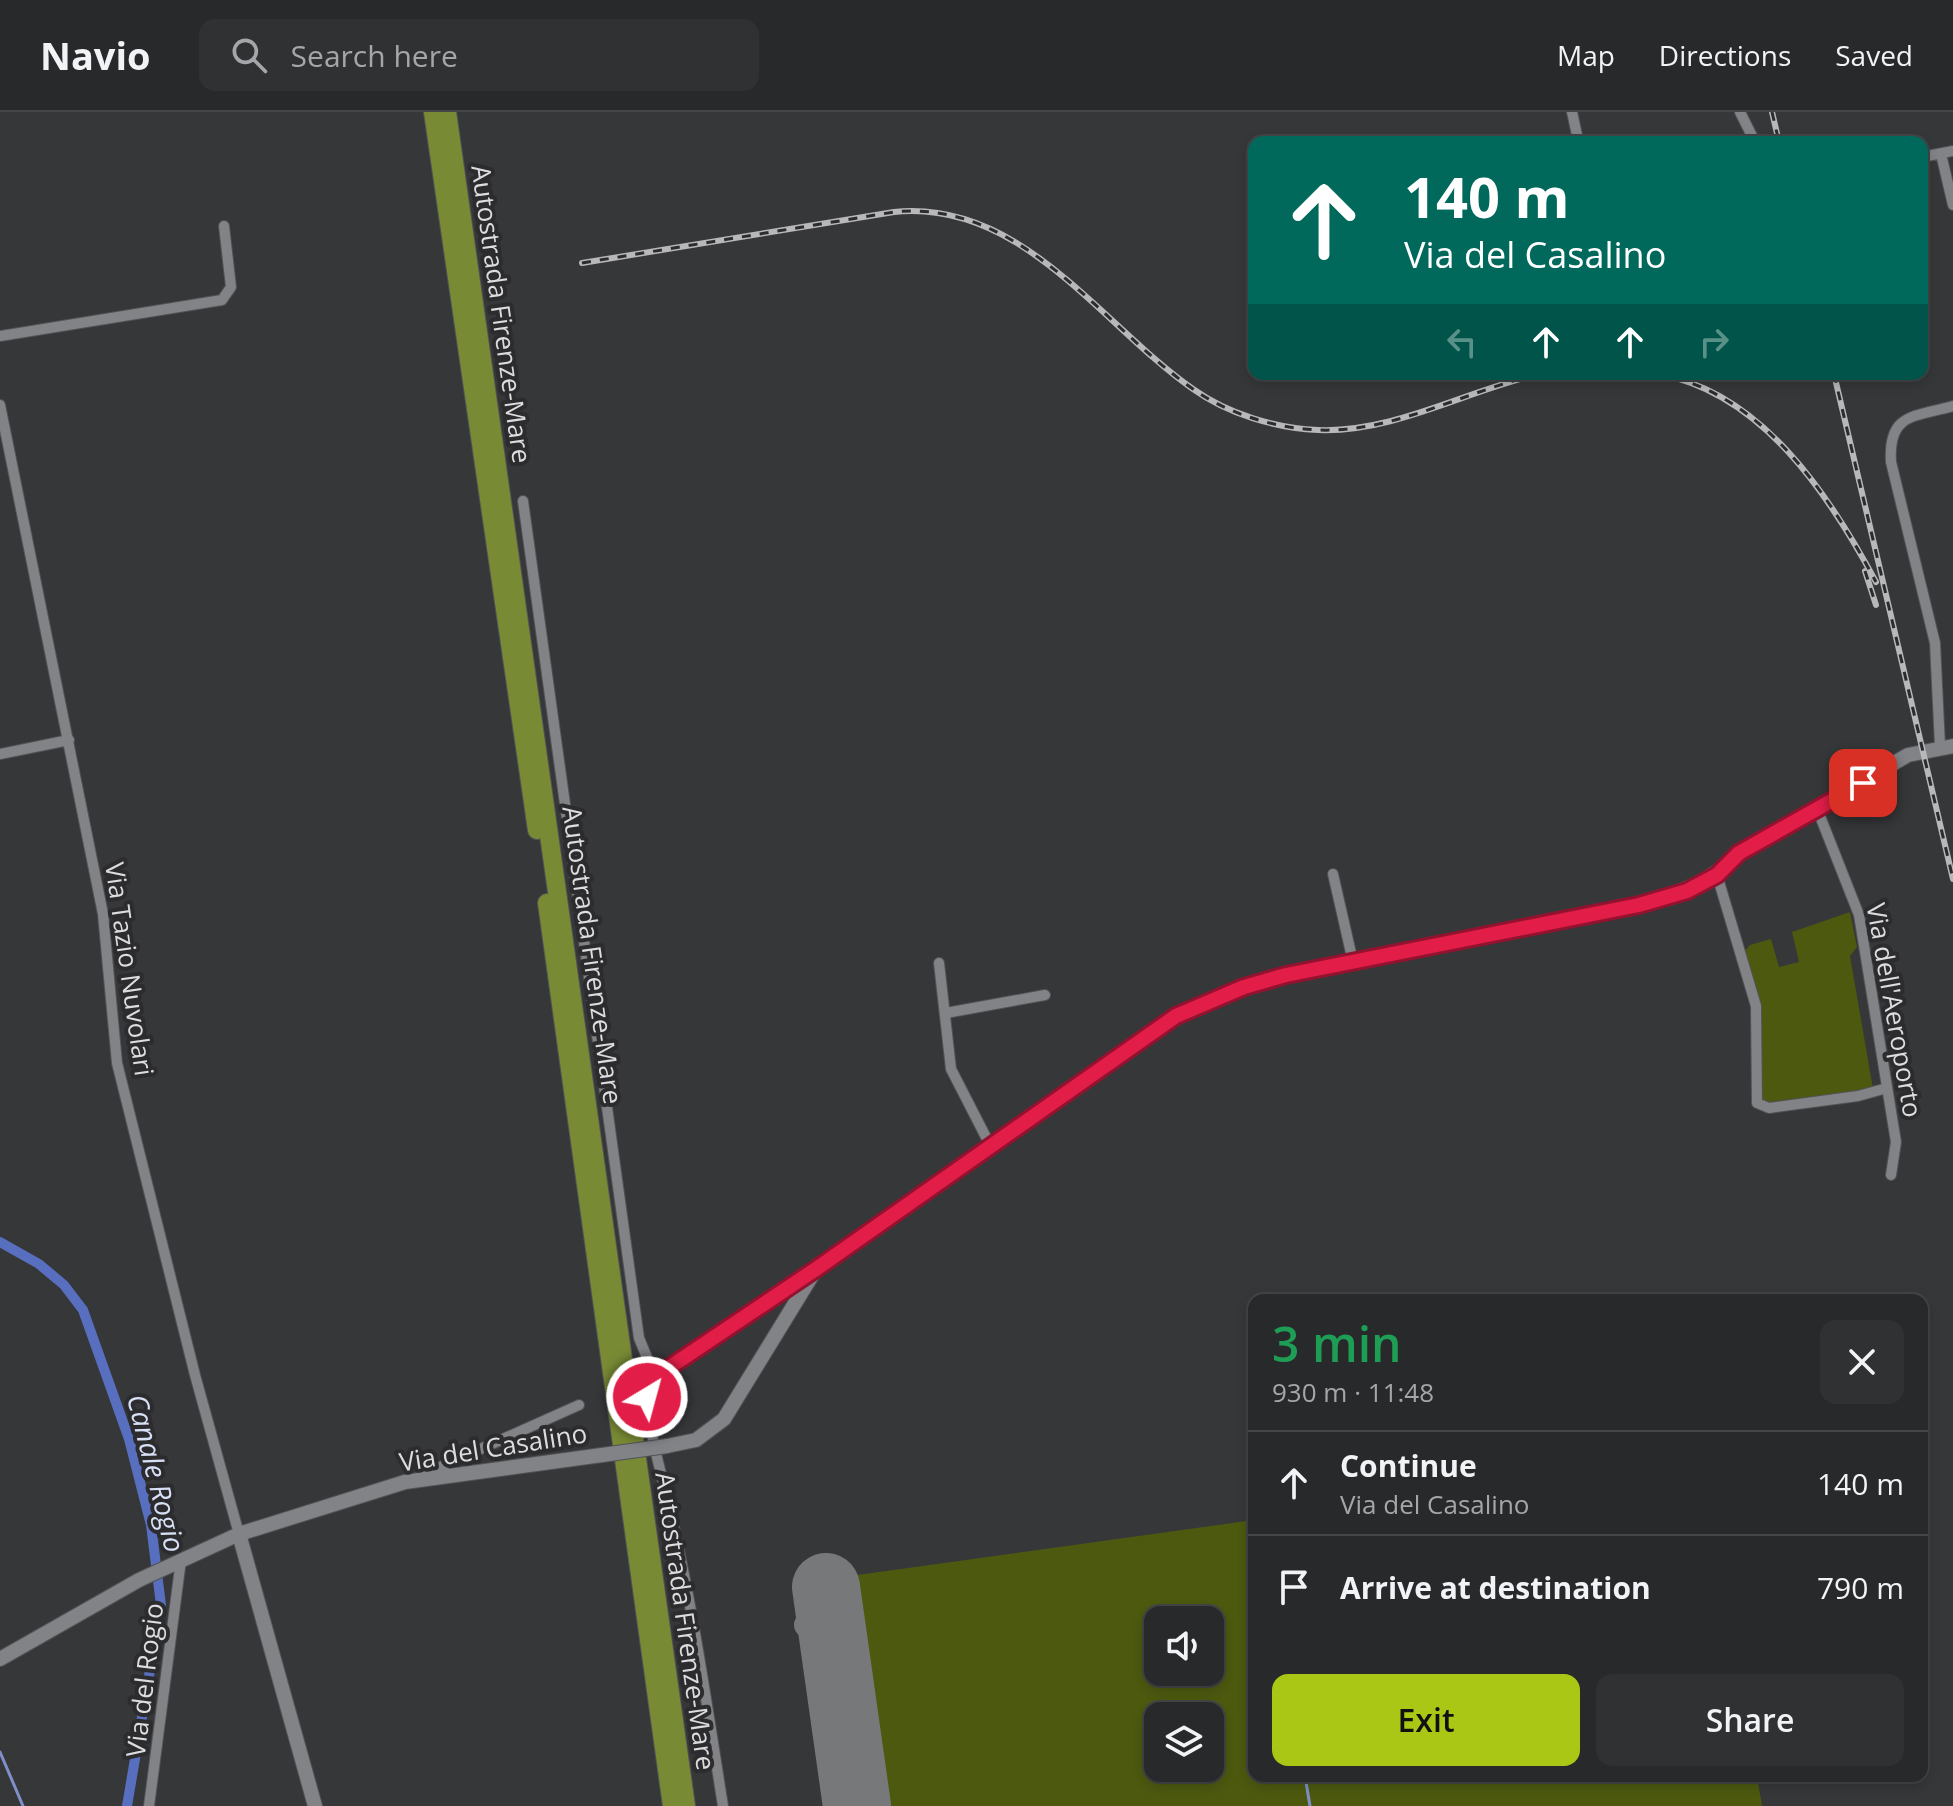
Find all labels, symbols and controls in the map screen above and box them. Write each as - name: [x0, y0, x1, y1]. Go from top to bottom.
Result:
- search box: [199, 19, 759, 91]
- text: Navio: [40, 29, 151, 81]
- icon: search: [227, 33, 271, 77]
- text: Search here: [291, 35, 458, 76]
- text: Map: [1557, 36, 1615, 74]
- text: Directions: [1659, 36, 1791, 74]
- text: Saved: [1835, 36, 1913, 74]
- text: 140 m: [1404, 158, 1570, 234]
- street label: Autostrada Firenze-Mare: [463, 163, 541, 465]
- icon: ahead: [1272, 168, 1376, 272]
- text: Via del Casalino: [1404, 230, 1666, 279]
- icon: left: [1440, 320, 1484, 364]
- icon: ahead: [1524, 320, 1568, 364]
- icon: ahead: [1608, 320, 1652, 364]
- icon: right: [1692, 320, 1736, 364]
- pin: [1829, 749, 1897, 817]
- icon: arrive: [1841, 761, 1885, 805]
- street label: Autostrada Firenze-Mare: [554, 804, 632, 1106]
- street label: Via Tazio Nuvolari: [97, 860, 163, 1078]
- street label: Via dell'Aeroporto: [1858, 900, 1932, 1120]
- text: 3 min: [1272, 1311, 1402, 1376]
- button: close: [1820, 1320, 1904, 1404]
- position arrow: [605, 1355, 689, 1439]
- text: 930 m · 11:48: [1272, 1374, 1434, 1410]
- water label: Canale Rogio: [119, 1390, 195, 1556]
- street label: Via del Casalino: [397, 1414, 589, 1480]
- text: Continue: [1340, 1445, 1477, 1486]
- icon: ahead: [1272, 1461, 1316, 1505]
- text: 140 m: [1817, 1463, 1904, 1504]
- street label: Autostrada Firenze-Mare: [647, 1470, 725, 1772]
- text: Via del Casalino: [1340, 1486, 1529, 1522]
- icon: arrive: [1272, 1565, 1316, 1609]
- text: Arrive at destination: [1340, 1567, 1651, 1608]
- text: 790 m: [1817, 1567, 1904, 1608]
- street label: Via del Rogio: [117, 1601, 171, 1759]
- map controls: [1144, 1606, 1224, 1782]
- button: sound: [1144, 1606, 1224, 1686]
- button: Exit: [1272, 1674, 1580, 1766]
- button: Share: [1596, 1674, 1904, 1766]
- button: layers: [1144, 1702, 1224, 1782]

